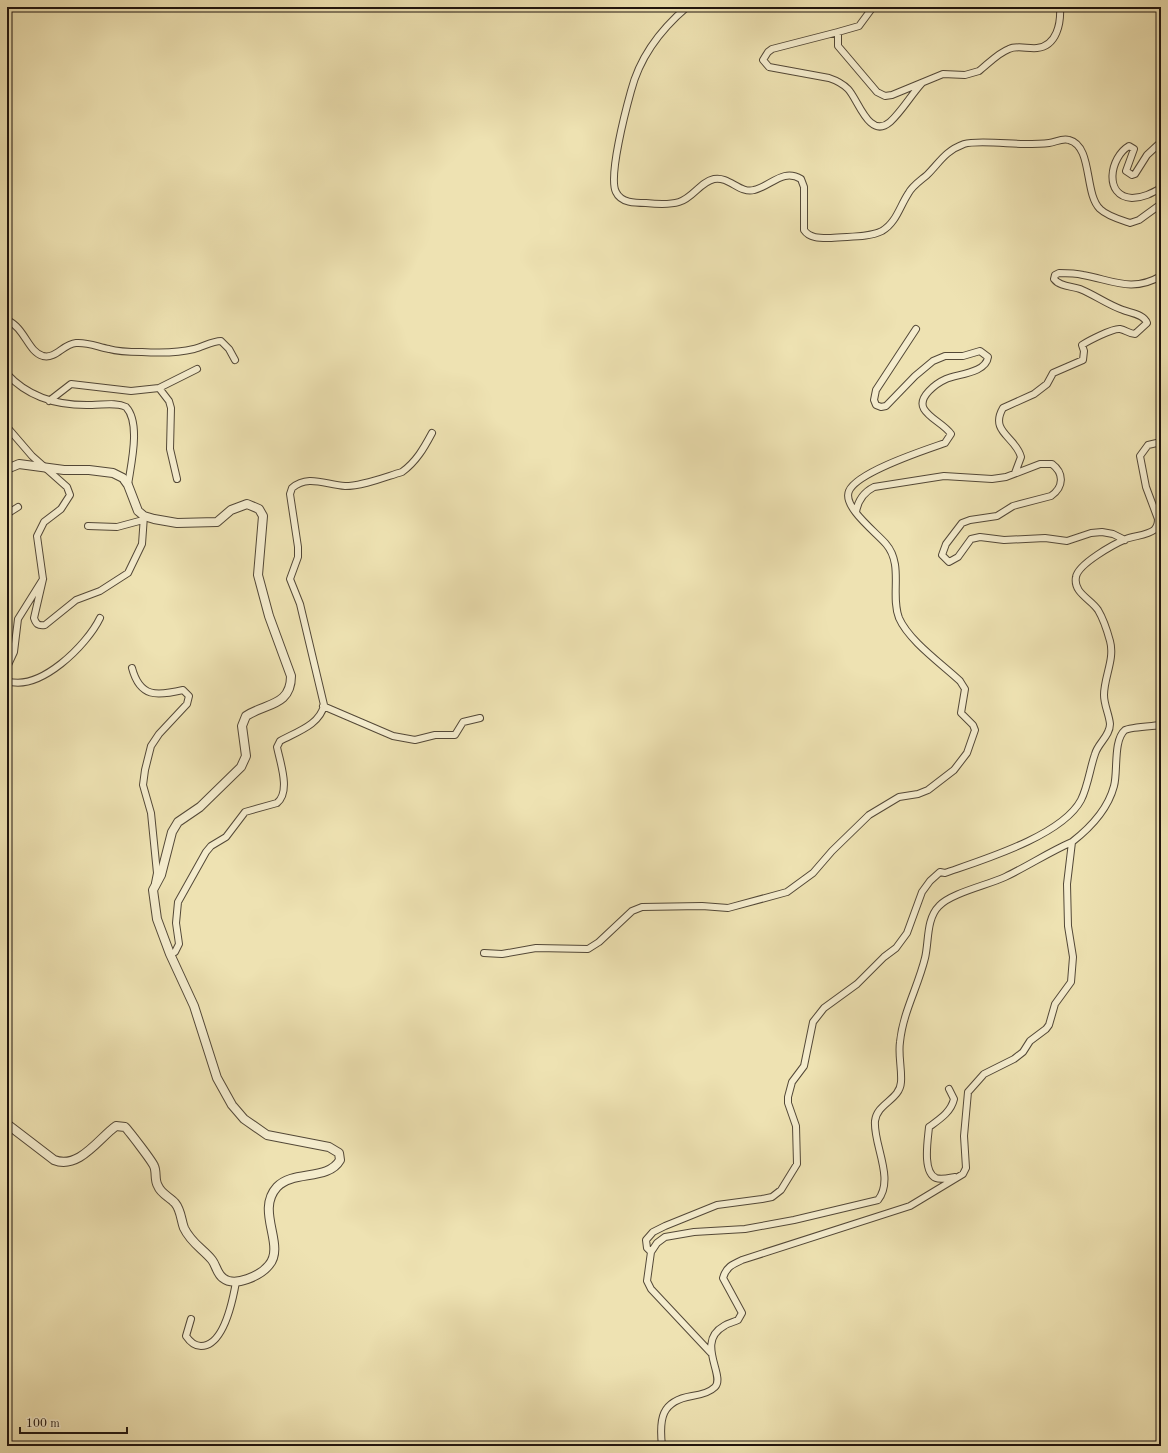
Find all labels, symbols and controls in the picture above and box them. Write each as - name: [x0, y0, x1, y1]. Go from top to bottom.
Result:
- scale bar: [20, 1409, 127, 1435]
- text: 100 m: [26, 1418, 60, 1430]

